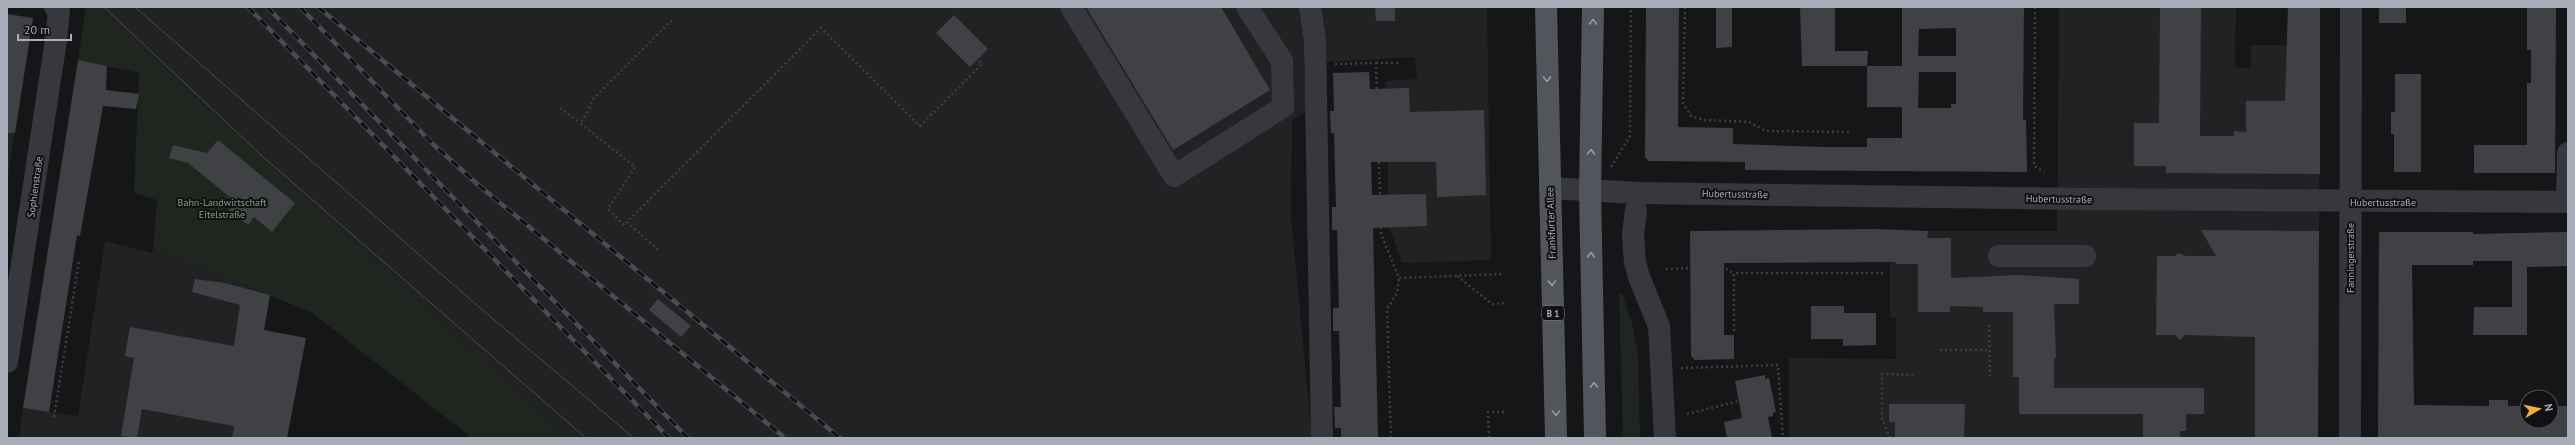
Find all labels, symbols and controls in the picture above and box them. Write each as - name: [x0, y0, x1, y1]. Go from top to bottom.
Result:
- scale bar: [18, 16, 71, 42]
- one-way arrow: [1588, 19, 1597, 25]
- text: 20 m: [24, 22, 50, 37]
- one-way arrow: [1543, 76, 1551, 82]
- one-way arrow: [1587, 149, 1595, 155]
- street label: Sophienstraße: [24, 156, 46, 218]
- street label: Frankfurter Allee: [1543, 187, 1559, 259]
- street label: Hubertusstraße: [1702, 187, 1768, 201]
- street label: Hubertusstraße: [2026, 192, 2092, 206]
- park label: Bahn-Landwirtschaft Eitelstraße: [178, 196, 267, 221]
- street label: Hubertusstraße: [2350, 196, 2416, 209]
- street label: Fanningerstraße: [2344, 223, 2357, 293]
- one-way arrow: [1587, 252, 1595, 258]
- one-way arrow: [1548, 280, 1556, 286]
- road number: B 1: [1542, 306, 1564, 320]
- one-way arrow: [1589, 382, 1598, 388]
- north arrow: [2519, 389, 2559, 429]
- text: N: [2541, 403, 2556, 412]
- one-way arrow: [1551, 410, 1560, 416]

